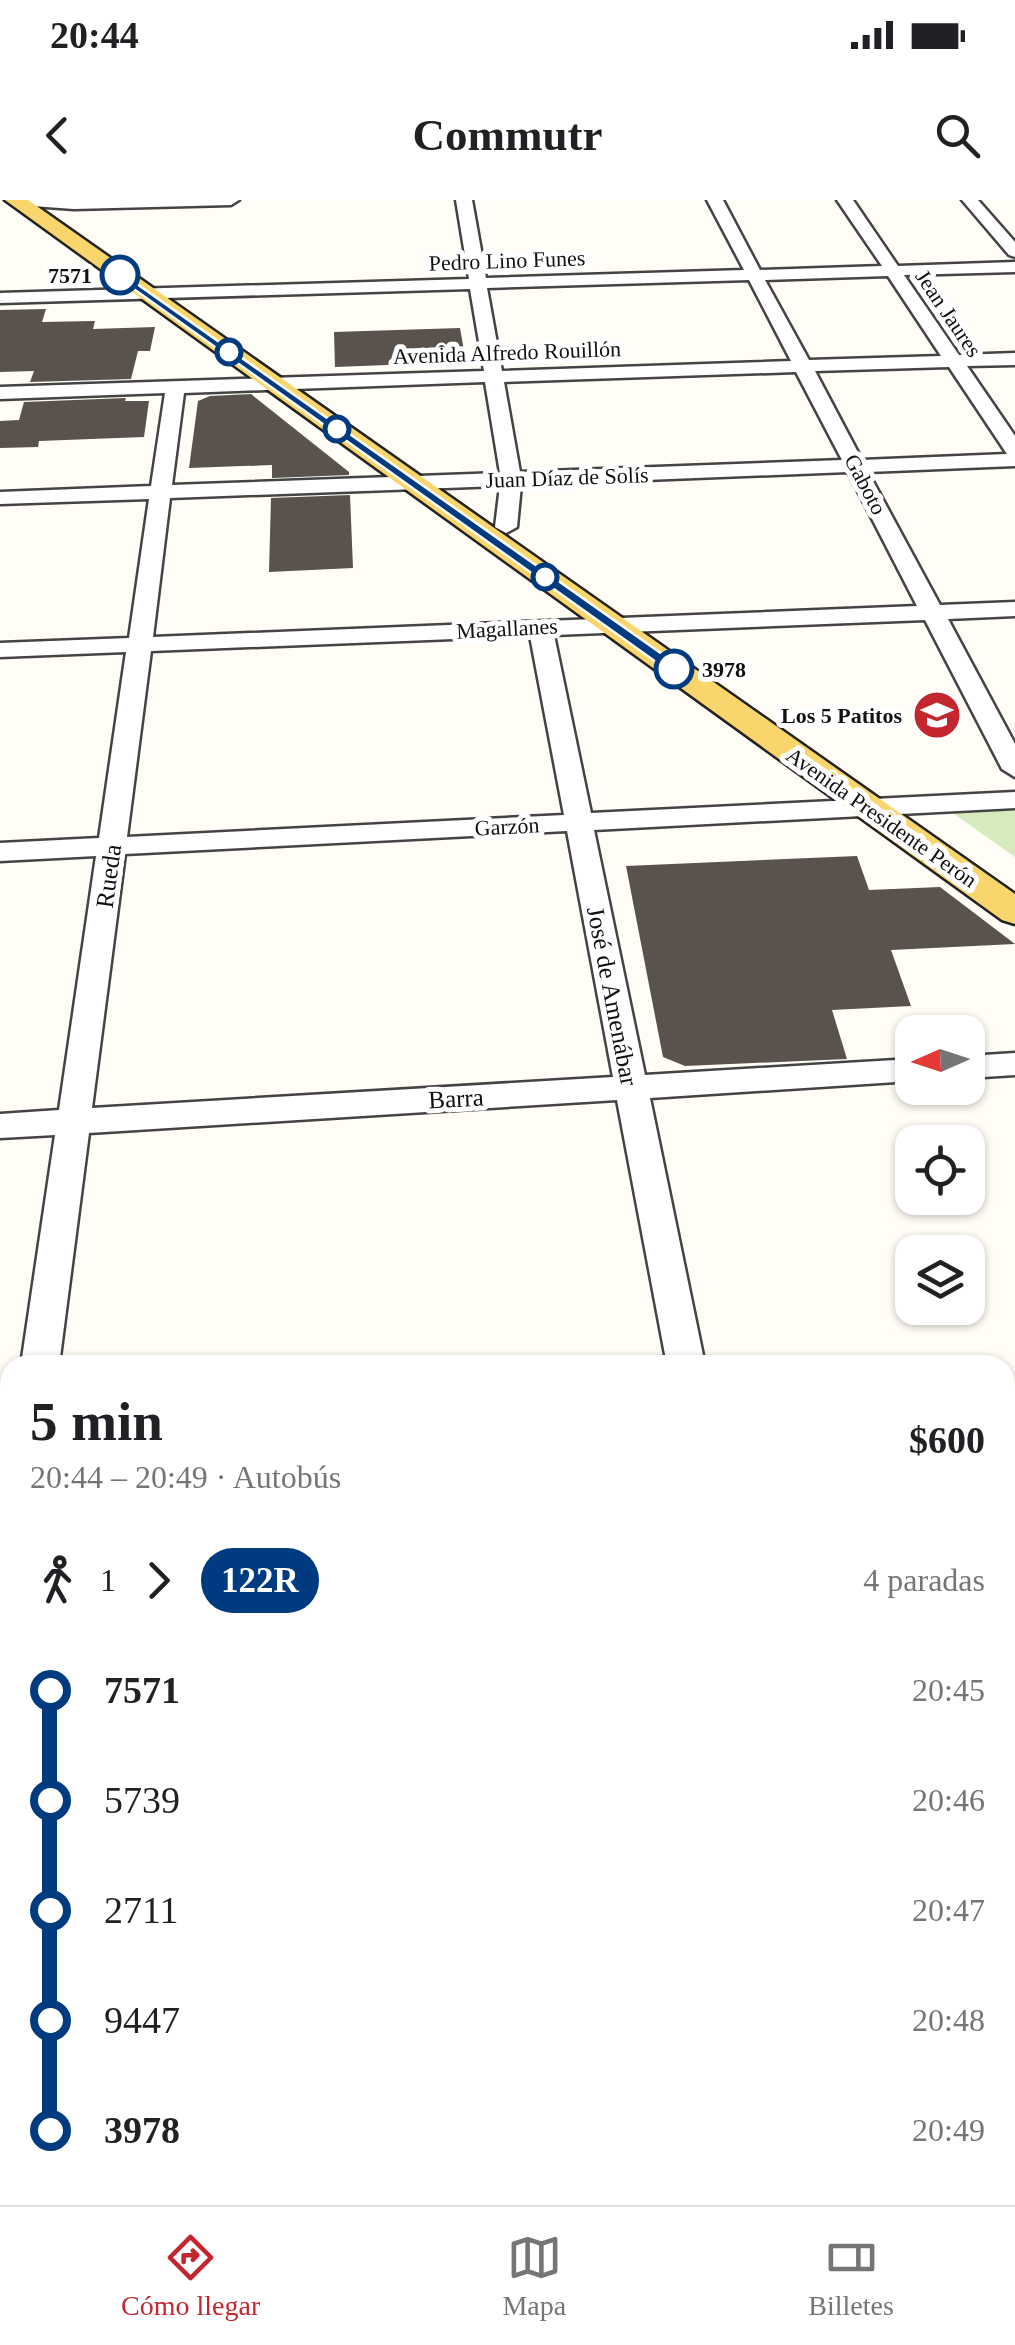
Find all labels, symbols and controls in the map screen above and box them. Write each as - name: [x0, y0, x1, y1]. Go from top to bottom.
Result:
- text: 20:44: [50, 14, 139, 56]
- icon: back: [30, 108, 85, 163]
- icon: search: [930, 108, 985, 163]
- text: Commutr: [413, 110, 602, 160]
- street label: Pedro Lino Funes: [428, 245, 586, 276]
- marker: 7571: [101, 256, 139, 294]
- place label: 7571: [48, 263, 92, 288]
- street label: Jean Jaures: [910, 265, 987, 362]
- street label: Avenida Alfredo Rouillón: [393, 336, 621, 369]
- unlabelled marker: [216, 339, 242, 365]
- unlabelled marker: [324, 416, 350, 442]
- street label: Gaboto: [839, 450, 892, 519]
- street label: Juan Díaz de Solís: [485, 462, 649, 493]
- unlabelled marker: [532, 564, 558, 590]
- street label: Magallanes: [456, 613, 558, 644]
- marker: 3978: [655, 650, 693, 688]
- place label: 3978: [702, 657, 746, 682]
- school or university icon: Los 5 Patitos: [911, 689, 963, 741]
- place label: Los 5 Patitos: [781, 703, 902, 728]
- street label: Avenida Presidente Perón: [782, 742, 982, 893]
- street label: Garzón: [474, 812, 540, 841]
- street label: Rueda: [91, 843, 126, 910]
- street label: José de Amenábar: [582, 904, 643, 1089]
- north arrow: [895, 1015, 985, 1105]
- map controls: [895, 1015, 985, 1325]
- street label: Barra: [428, 1084, 484, 1113]
- button: locate: [895, 1125, 985, 1215]
- button: layers: [895, 1235, 985, 1325]
- text: 5 min: [30, 1391, 163, 1452]
- text: $600: [909, 1419, 985, 1461]
- text: 20:44 – 20:49 · Autobús: [30, 1459, 341, 1495]
- icon: walk: [30, 1553, 85, 1608]
- icon: forward: [131, 1553, 186, 1608]
- text: 122R: [221, 1561, 299, 1600]
- text: 1: [100, 1562, 116, 1598]
- text: 4 paradas: [863, 1562, 985, 1598]
- text: 7571: [104, 1669, 180, 1711]
- text: 20:45: [912, 1672, 985, 1708]
- text: 5739: [104, 1779, 180, 1821]
- text: 20:46: [912, 1782, 985, 1818]
- text: 2711: [104, 1889, 179, 1931]
- text: 20:47: [912, 1892, 985, 1928]
- text: 9447: [104, 1999, 180, 2041]
- text: 20:48: [912, 2002, 985, 2038]
- text: 3978: [104, 2109, 180, 2151]
- text: 20:49: [912, 2112, 985, 2148]
- tab: Cómo llegar: [121, 2230, 260, 2322]
- tab: Mapa: [502, 2230, 566, 2322]
- tab: Billetes: [808, 2230, 894, 2322]

